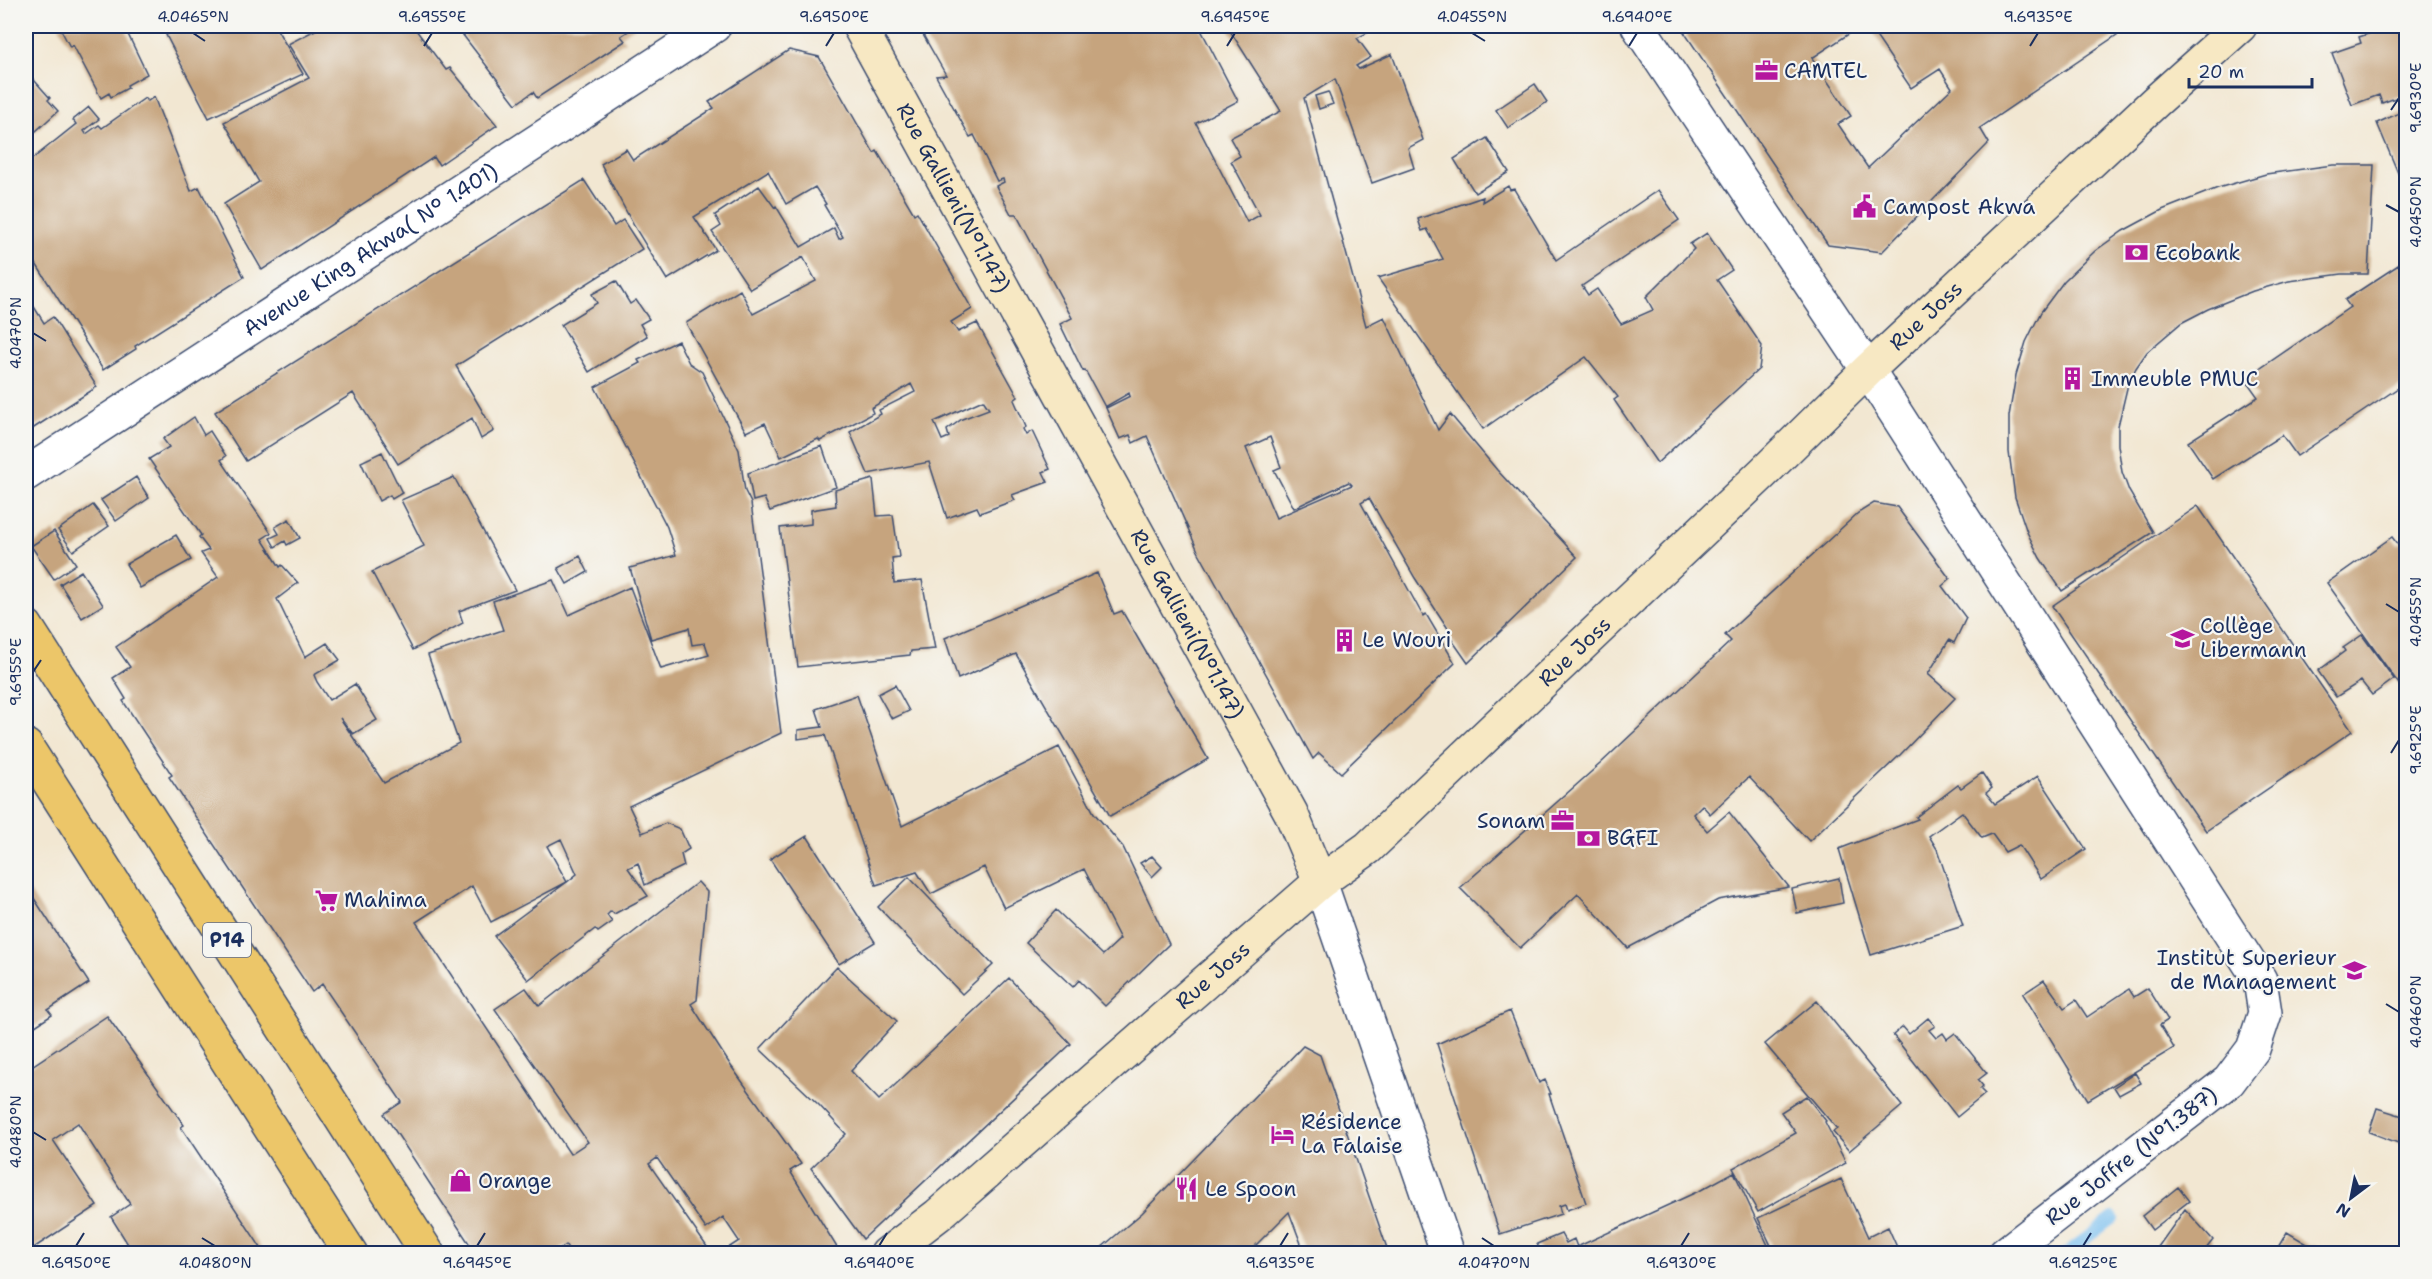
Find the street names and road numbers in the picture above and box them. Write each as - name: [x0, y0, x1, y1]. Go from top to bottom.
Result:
- street label: Rue Gallieni(N°1.147): [890, 98, 1017, 298]
- street label: Avenue King Akwa( N° 1.401): [238, 157, 503, 343]
- street label: Rue Joss: [1884, 275, 1969, 357]
- street label: Rue Gallieni(N°1.147): [1124, 524, 1251, 724]
- street label: Rue Joss: [1532, 610, 1617, 693]
- road number: P14: [203, 923, 251, 957]
- street label: Rue Joss: [1170, 935, 1256, 1016]
- street label: Rue Joffre (N°1.387): [2039, 1080, 2223, 1232]

